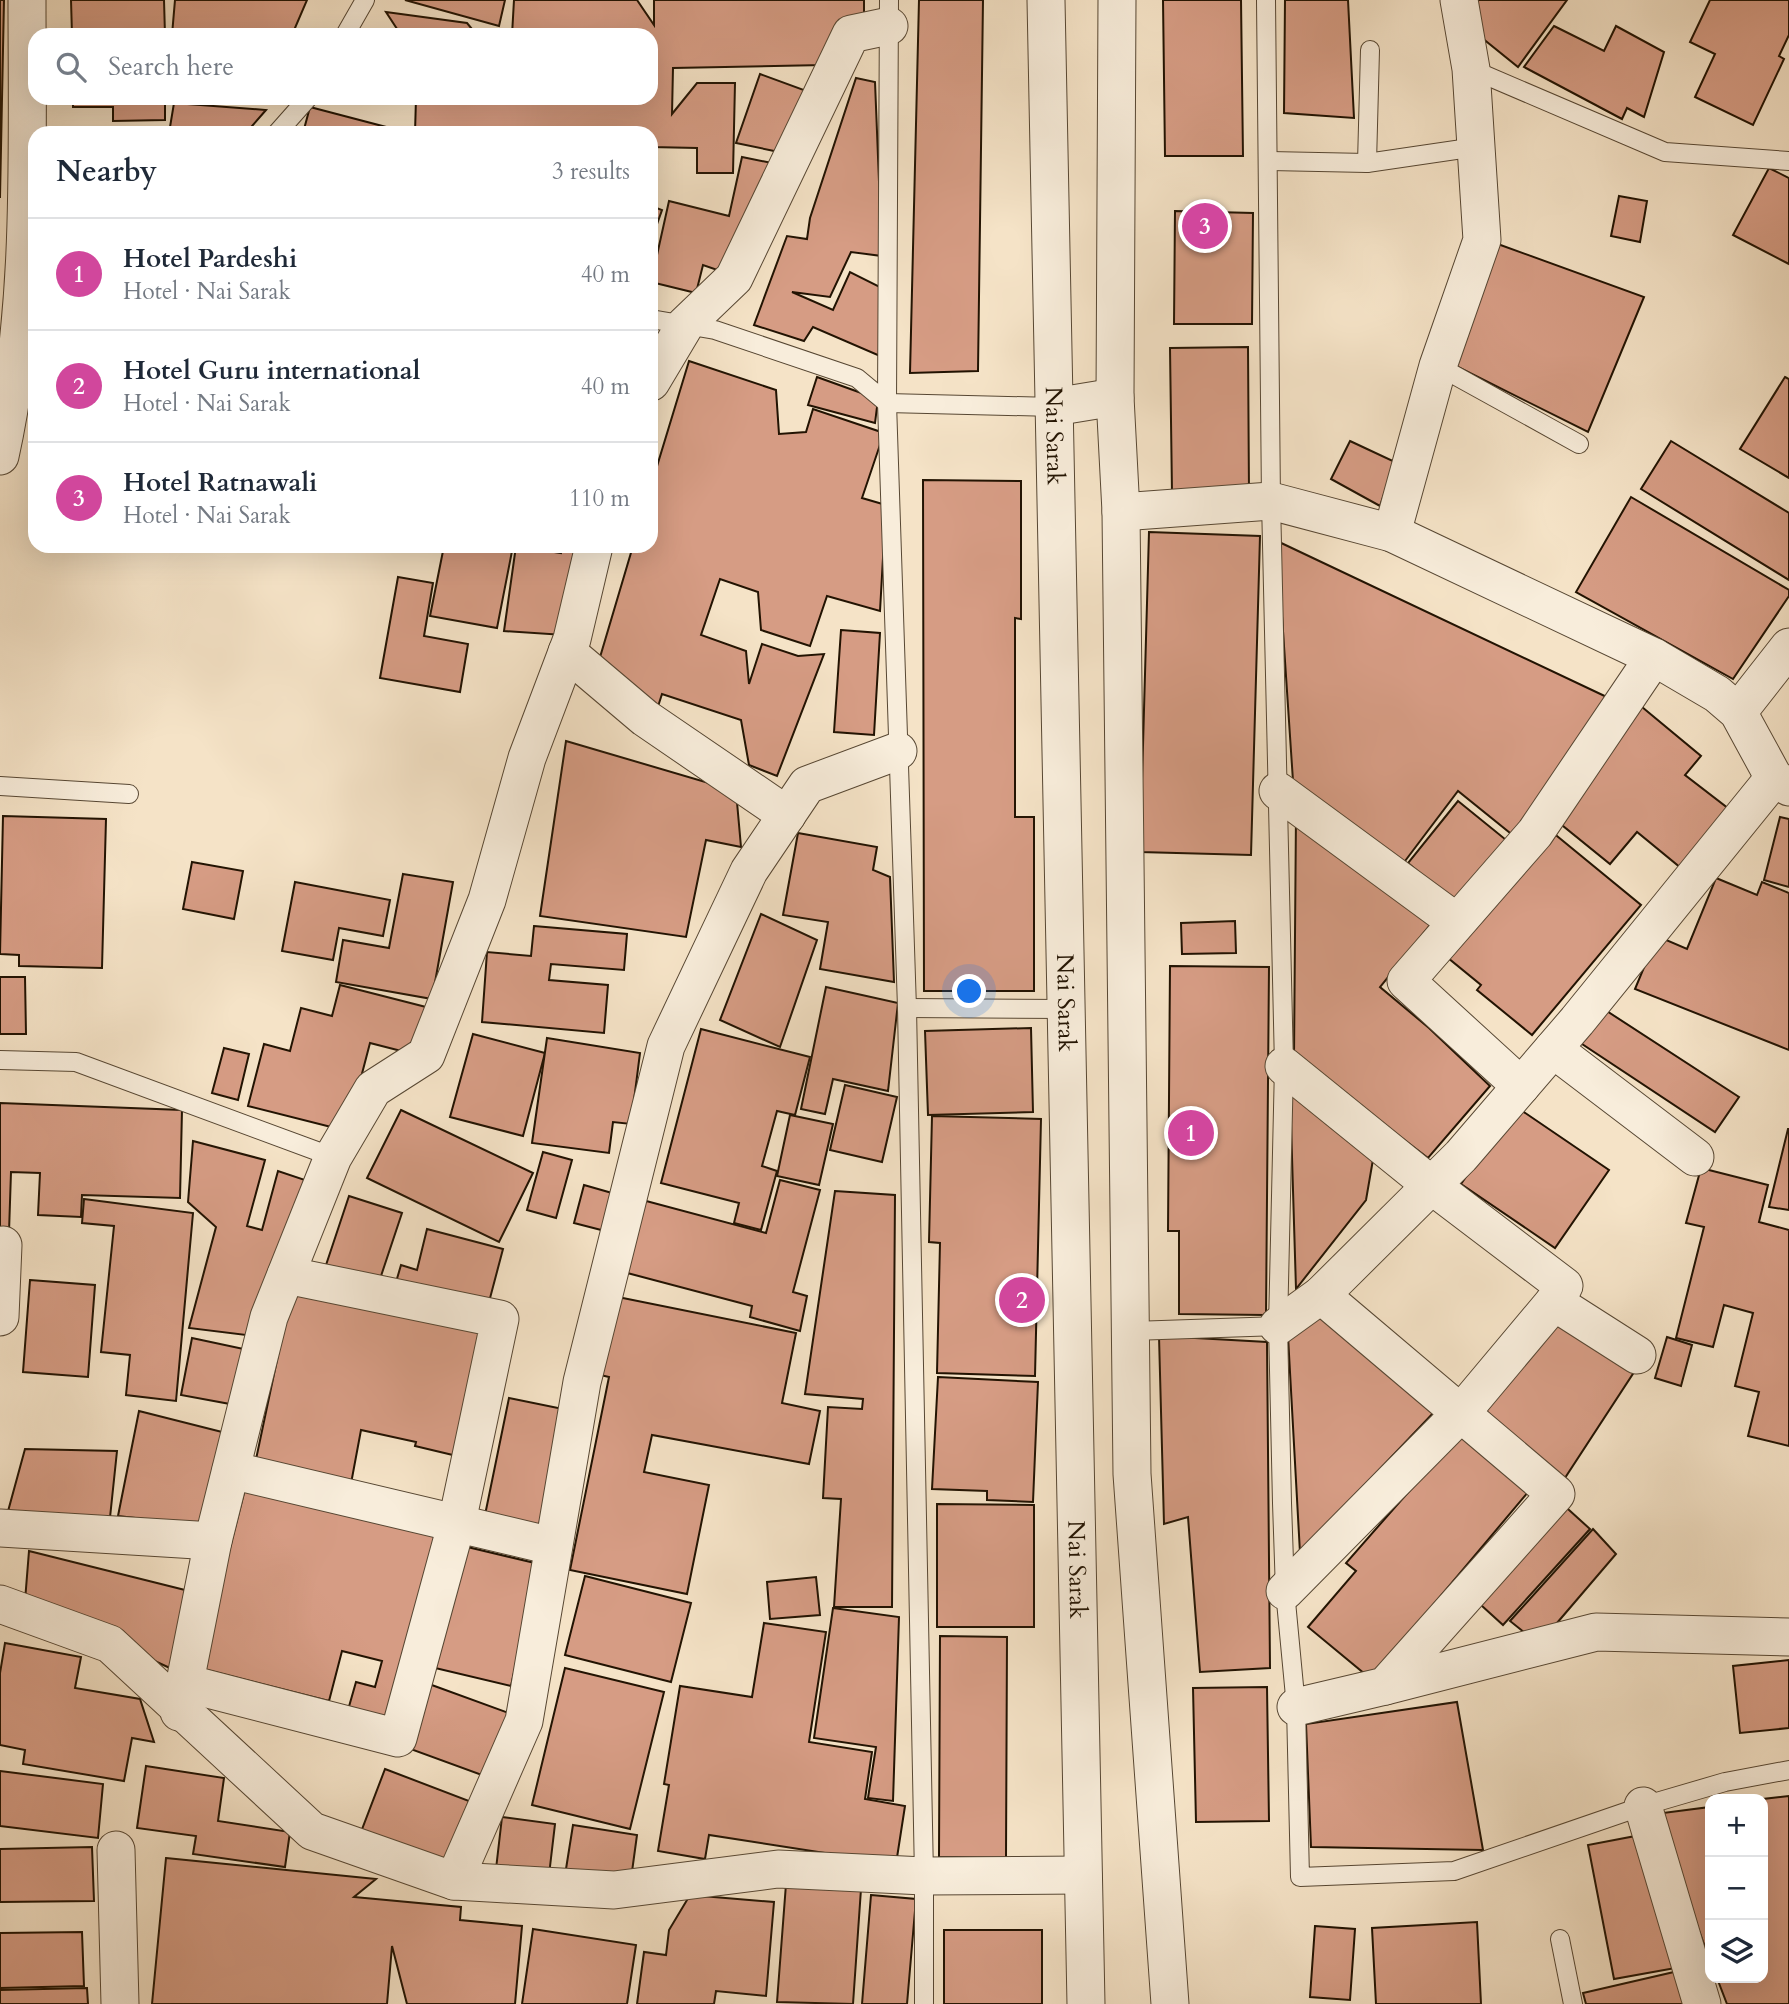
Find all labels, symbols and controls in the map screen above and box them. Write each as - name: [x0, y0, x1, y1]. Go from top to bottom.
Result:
- search box: [28, 28, 658, 105]
- icon: search: [52, 48, 90, 86]
- text: Search here: [108, 49, 234, 84]
- text: Nearby: [56, 151, 157, 192]
- text: 3 results: [552, 156, 630, 187]
- pin: 3: [1182, 200, 1228, 252]
- text: Hotel Pardeshi: [123, 241, 297, 276]
- text: 1: [73, 259, 85, 290]
- text: 40 m: [581, 259, 630, 290]
- text: Hotel · Nai Sarak: [123, 276, 291, 307]
- text: Hotel Guru international: [123, 353, 420, 388]
- text: 2: [73, 371, 85, 402]
- text: 40 m: [581, 371, 630, 402]
- street label: Nai Sarak: [1037, 386, 1072, 486]
- text: Hotel · Nai Sarak: [123, 388, 291, 419]
- text: Hotel Ratnawali: [123, 465, 317, 500]
- text: 3: [73, 483, 85, 514]
- text: 110 m: [569, 483, 630, 514]
- text: Hotel · Nai Sarak: [123, 500, 291, 531]
- street label: Nai Sarak: [1049, 953, 1083, 1053]
- your location: [952, 974, 986, 1008]
- pin: 1: [1168, 1107, 1214, 1159]
- pin: 2: [999, 1274, 1045, 1326]
- street label: Nai Sarak: [1060, 1520, 1095, 1619]
- map controls: [1705, 1794, 1768, 1983]
- button: +: [1705, 1794, 1768, 1857]
- button: −: [1705, 1857, 1768, 1920]
- button: layers: [1705, 1920, 1768, 1983]

